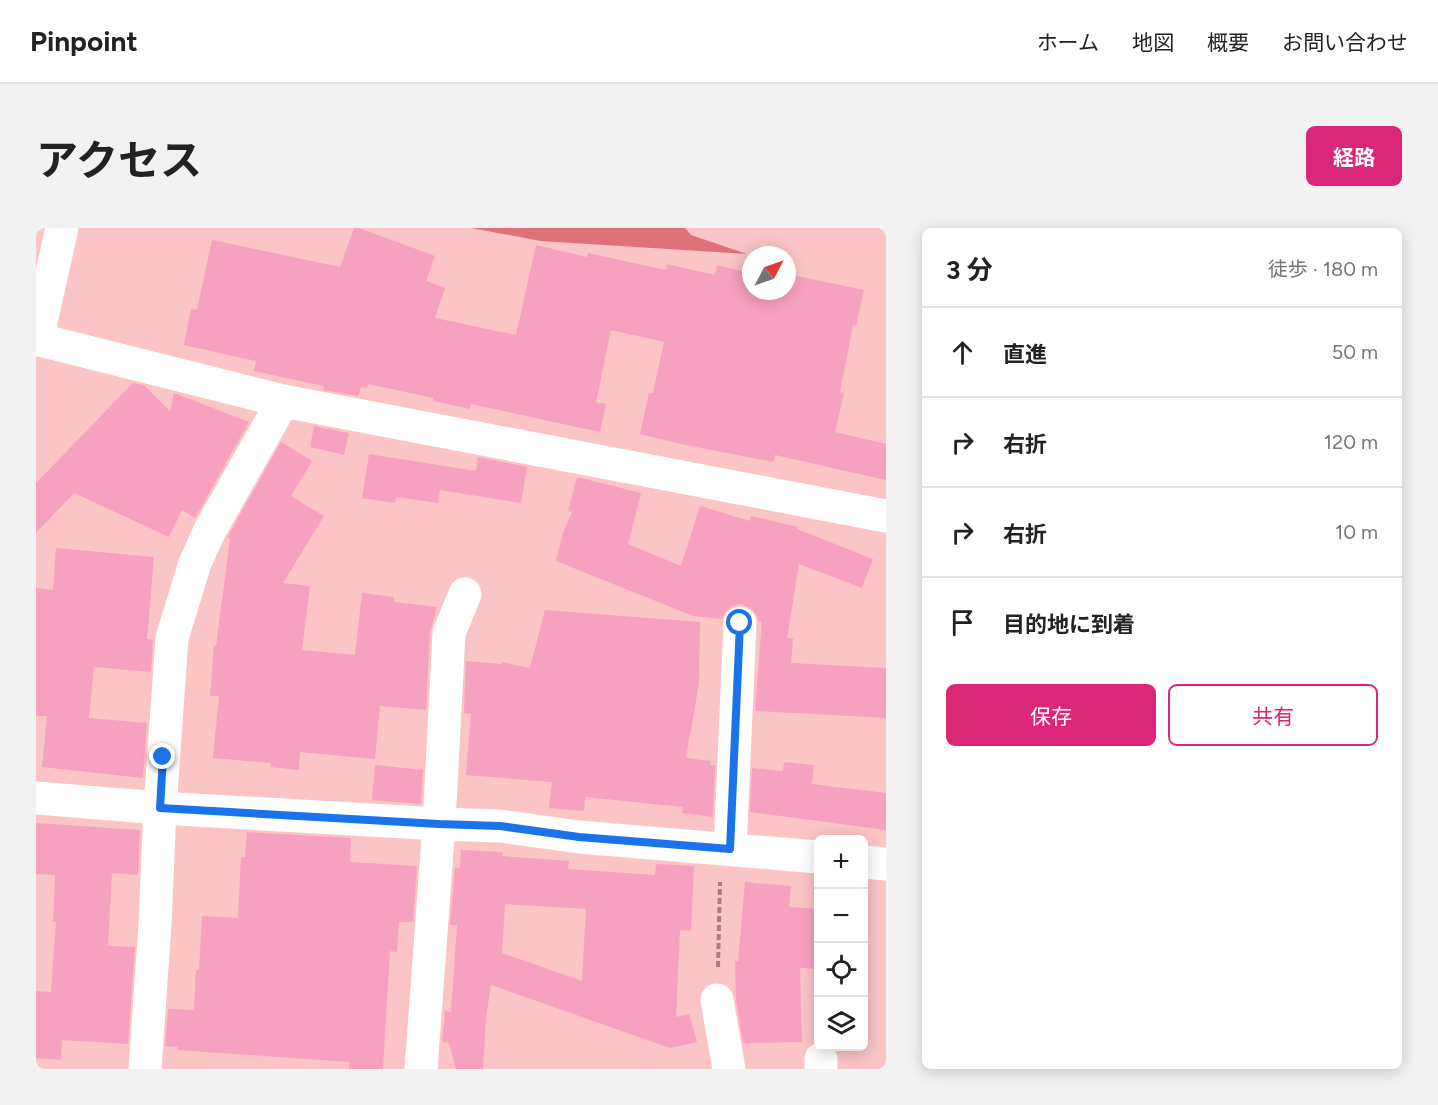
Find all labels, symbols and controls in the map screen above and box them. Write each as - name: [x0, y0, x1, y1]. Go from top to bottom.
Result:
- text: Pinpoint: [30, 24, 138, 58]
- text: ホーム: [1037, 30, 1099, 55]
- text: 地図: [1132, 30, 1174, 55]
- text: 概要: [1207, 30, 1249, 55]
- text: お問い合わせ: [1282, 30, 1408, 55]
- button: 経路: [1306, 126, 1402, 186]
- text: アクセス: [36, 135, 202, 186]
- north arrow: [742, 246, 796, 300]
- text: 3 分: [946, 254, 993, 286]
- text: 徒歩 · 180 m: [1268, 257, 1378, 281]
- icon: ahead: [946, 336, 979, 369]
- text: 50 m: [1332, 340, 1378, 364]
- text: 直進: [1003, 341, 1047, 368]
- icon: right: [946, 426, 979, 459]
- text: 120 m: [1324, 430, 1378, 454]
- text: 右折: [1003, 431, 1047, 458]
- icon: right: [946, 516, 979, 549]
- text: 10 m: [1335, 520, 1378, 544]
- text: 右折: [1003, 521, 1047, 548]
- icon: arrive: [946, 606, 979, 639]
- route start: [726, 609, 752, 635]
- text: 目的地に到着: [1003, 611, 1135, 638]
- button: 保存: [946, 684, 1156, 746]
- button: 共有: [1168, 684, 1378, 746]
- route end: [149, 743, 175, 769]
- map controls: [814, 835, 868, 1051]
- button: +: [814, 835, 868, 889]
- button: −: [814, 889, 868, 943]
- button: locate: [814, 943, 868, 997]
- button: layers: [814, 997, 868, 1051]

